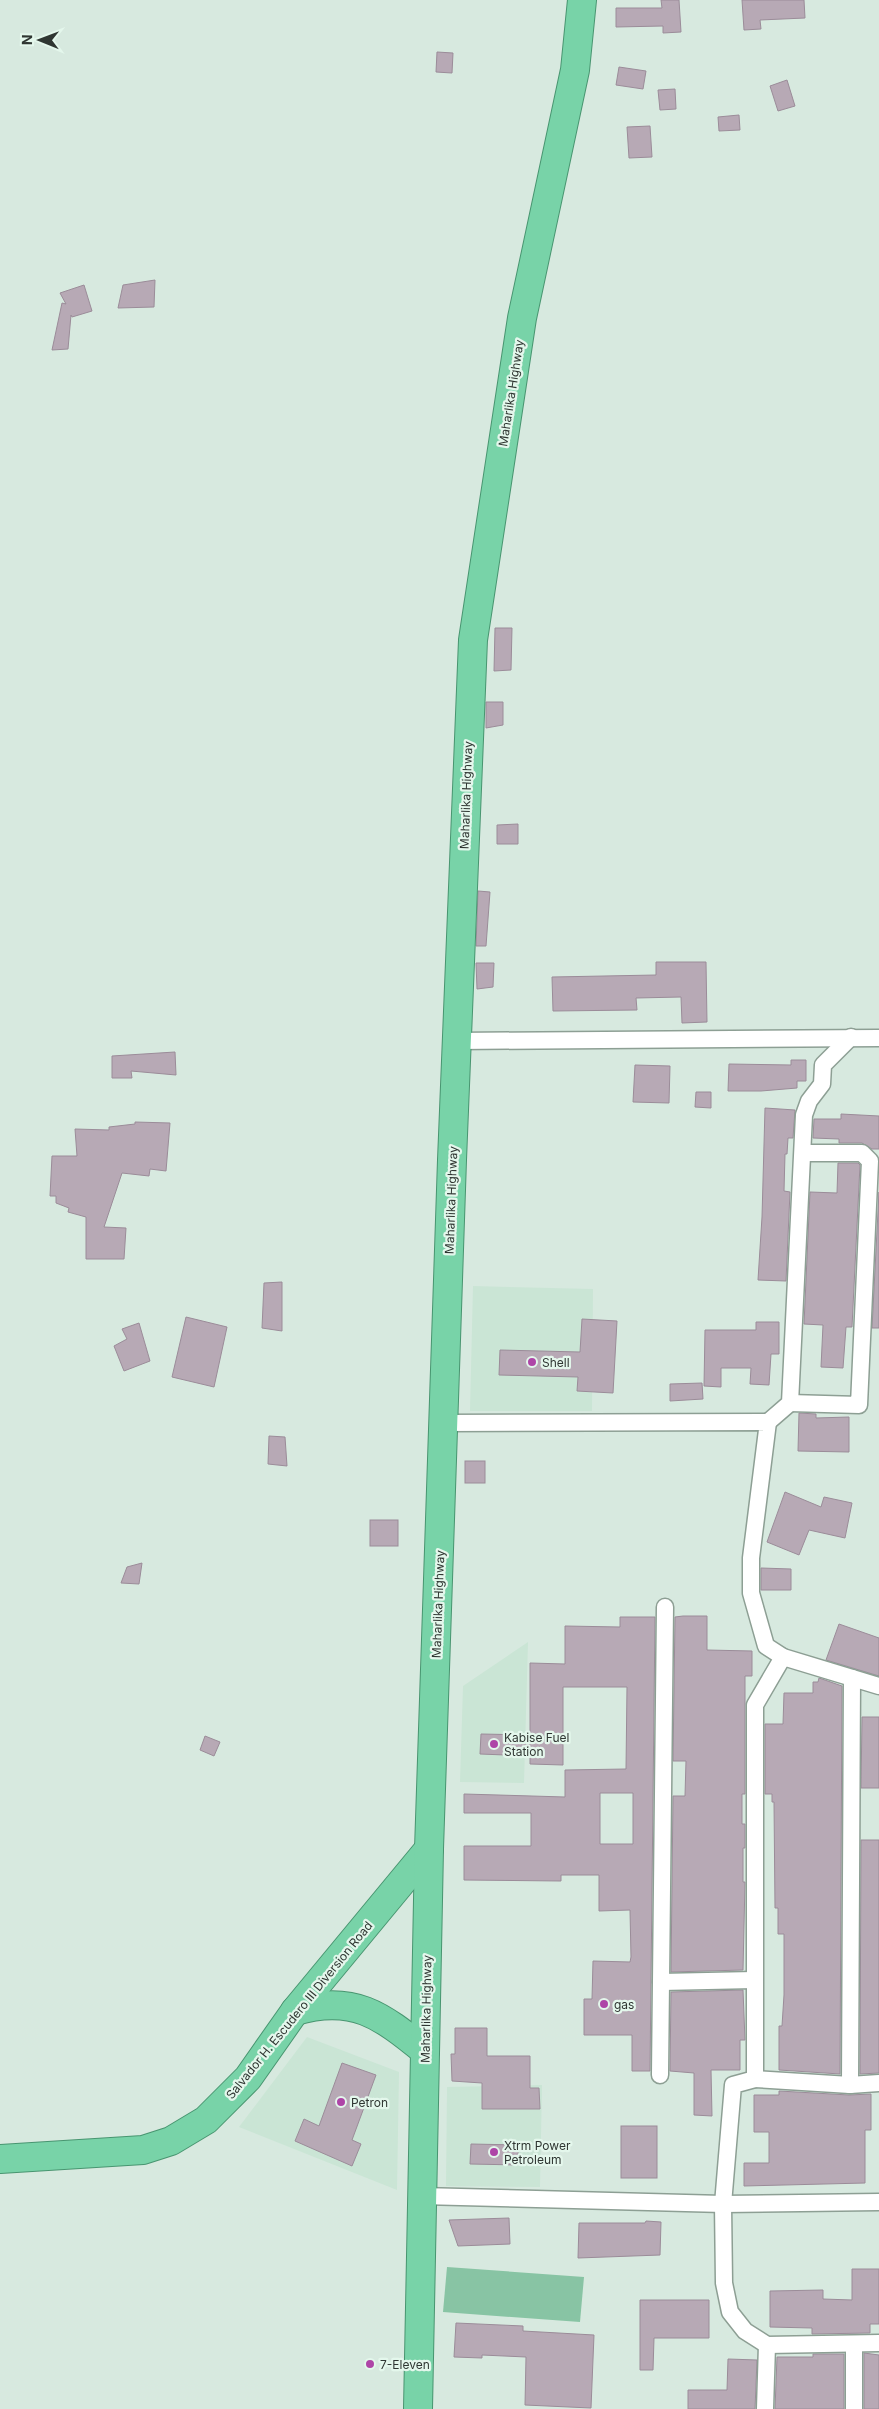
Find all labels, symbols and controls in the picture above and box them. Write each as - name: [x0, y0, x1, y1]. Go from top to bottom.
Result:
- north arrow: [15, 15, 65, 65]
- text: N: [18, 34, 35, 45]
- street label: Maharlika Highway: [495, 338, 527, 448]
- street label: Maharlika Highway: [457, 741, 475, 849]
- street label: Maharlika Highway: [442, 1146, 460, 1254]
- place label: Shell: [542, 1355, 570, 1370]
- marker: Shell: [526, 1356, 538, 1368]
- street label: Maharlika Highway: [429, 1550, 447, 1658]
- place label: Kabise Fuel Station: [504, 1730, 569, 1759]
- marker: Kabise Fuel Station: [488, 1738, 500, 1750]
- street label: Salvador H. Escudero III Diversion Road: [223, 1918, 375, 2102]
- street label: Maharlika Highway: [418, 1955, 434, 2063]
- place label: gas: [614, 1997, 634, 2012]
- marker: gas: [598, 1998, 610, 2010]
- place label: Petron: [351, 2095, 388, 2110]
- marker: Petron: [335, 2096, 347, 2108]
- place label: Xtrm Power Petroleum: [504, 2138, 571, 2167]
- marker: Xtrm Power Petroleum: [488, 2146, 500, 2158]
- place label: 7-Eleven: [380, 2357, 430, 2372]
- marker: 7-Eleven: [364, 2358, 376, 2370]

